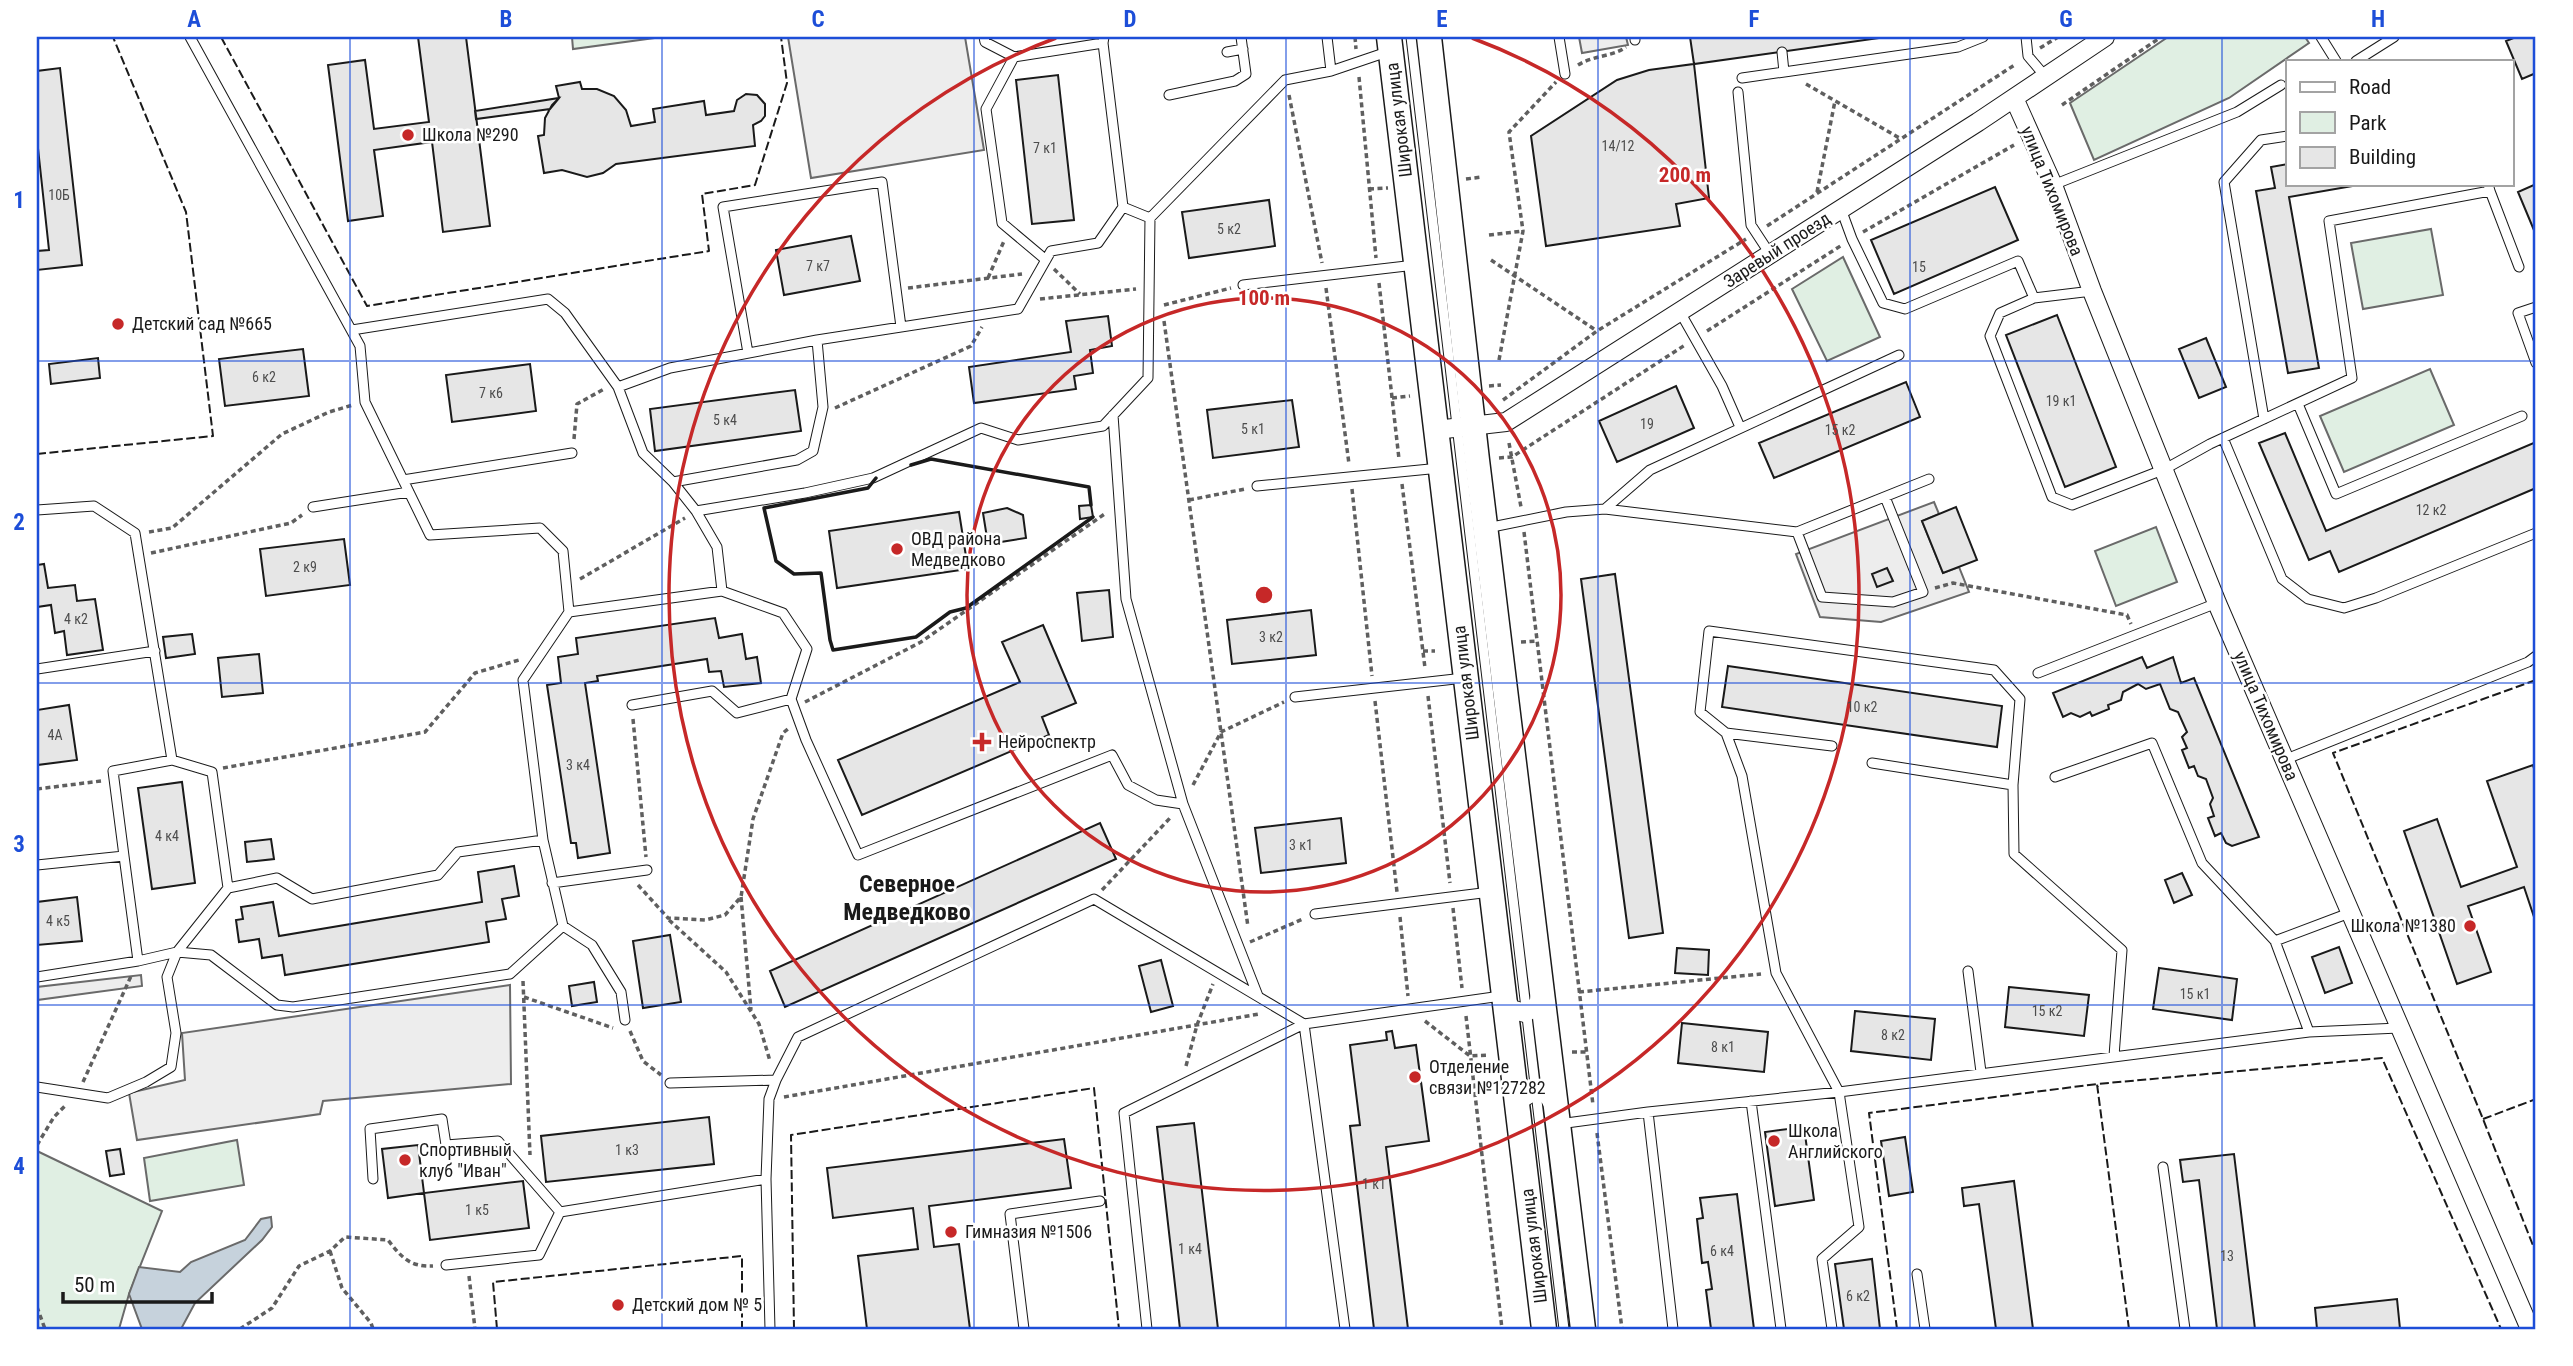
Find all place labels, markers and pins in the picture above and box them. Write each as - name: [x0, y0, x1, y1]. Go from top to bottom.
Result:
- place label: Школа №290: [422, 124, 519, 145]
- marker: Школа №290: [400, 127, 416, 143]
- place label: Детский сад №665: [132, 313, 272, 334]
- marker: Детский сад №665: [110, 316, 126, 332]
- place label: ОВД района Медведково: [911, 528, 1005, 570]
- marker: ОВД района Медведково: [889, 541, 905, 557]
- centre of rings: [1252, 583, 1276, 607]
- place label: Нейроcпектр: [998, 731, 1096, 752]
- marker: Нейроcпектр: [972, 732, 992, 752]
- place label: Школа №1380: [2351, 915, 2456, 936]
- marker: Школа №1380: [2462, 918, 2478, 934]
- place label: Отделение связи №127282: [1429, 1056, 1546, 1098]
- marker: Отделение связи №127282: [1407, 1069, 1423, 1085]
- place label: Школа Английского: [1788, 1120, 1883, 1162]
- marker: Школа Английского: [1766, 1133, 1782, 1149]
- place label: Спортивный клуб "Иван": [419, 1139, 512, 1181]
- marker: Спортивный клуб "Иван": [397, 1152, 413, 1168]
- place label: Гимназия №1506: [965, 1221, 1092, 1242]
- marker: Гимназия №1506: [943, 1224, 959, 1240]
- place label: Детский дом № 5: [632, 1294, 762, 1315]
- marker: Детский дом № 5: [610, 1297, 626, 1313]

